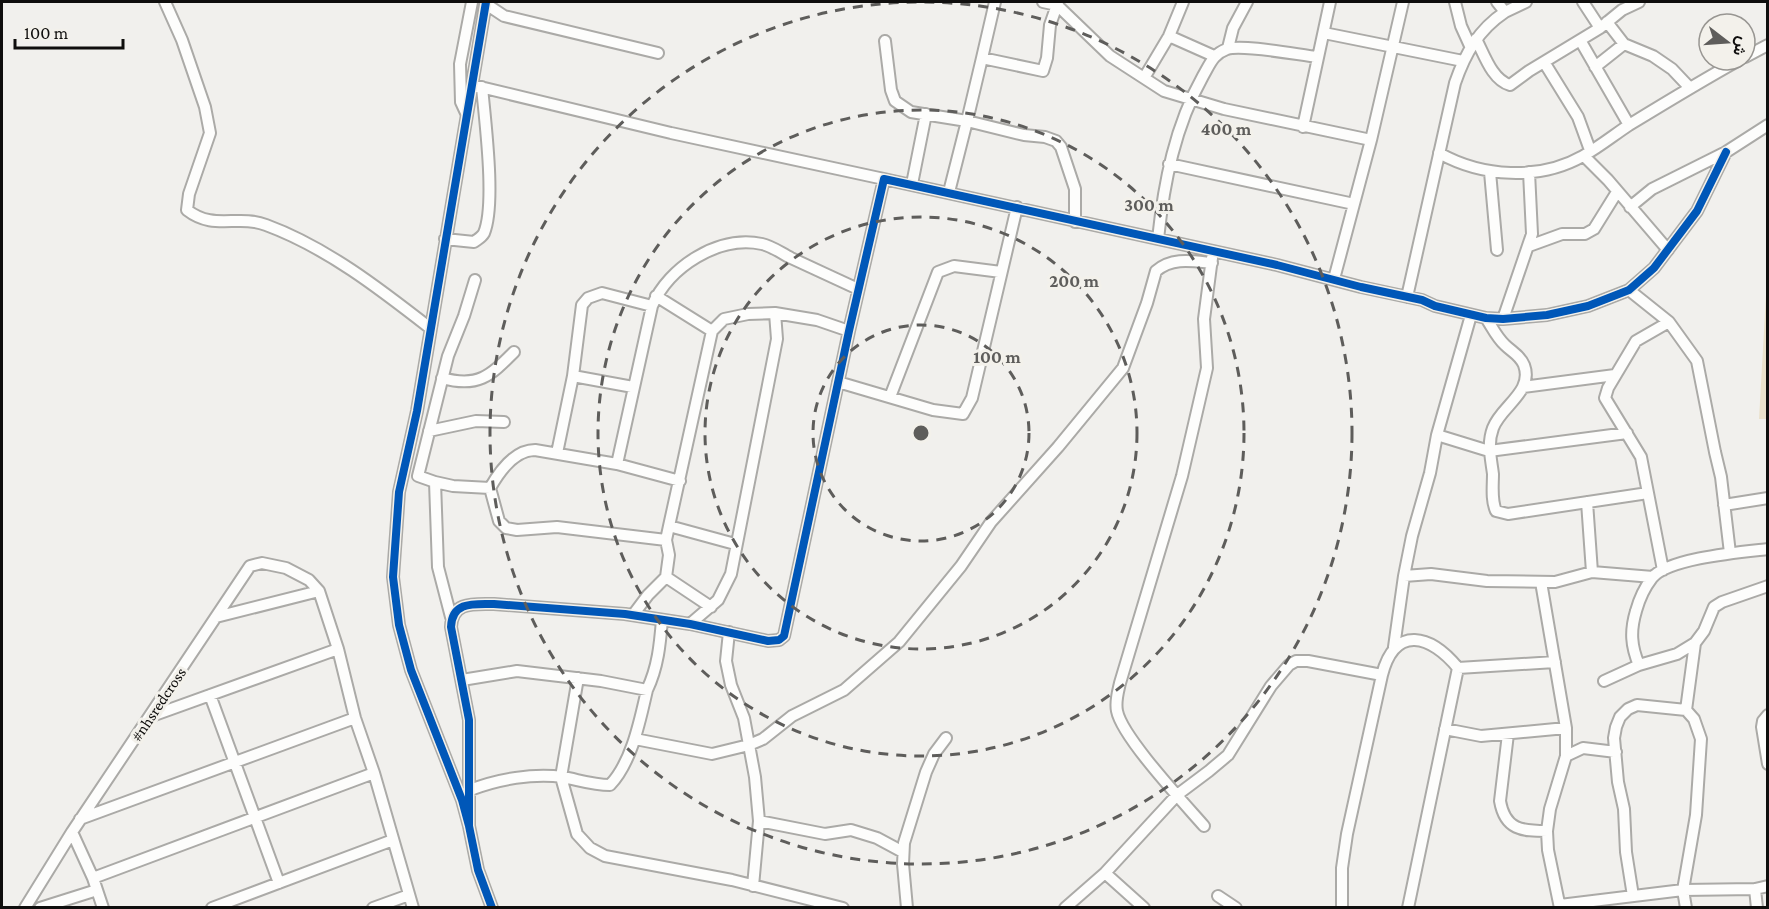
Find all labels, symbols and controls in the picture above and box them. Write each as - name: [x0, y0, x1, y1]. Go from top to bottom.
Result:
- scale bar: [15, 12, 123, 50]
- north arrow: [1697, 12, 1757, 72]
- text: 100 m: [24, 23, 69, 43]
- text: ش: [1729, 34, 1752, 58]
- text: 400 m: [1201, 119, 1252, 139]
- text: 300 m: [1124, 195, 1174, 215]
- text: 200 m: [1049, 271, 1100, 291]
- text: 100 m: [973, 347, 1021, 367]
- centre of rings: [911, 423, 931, 443]
- street label: #nhsredcross: [128, 664, 189, 744]

